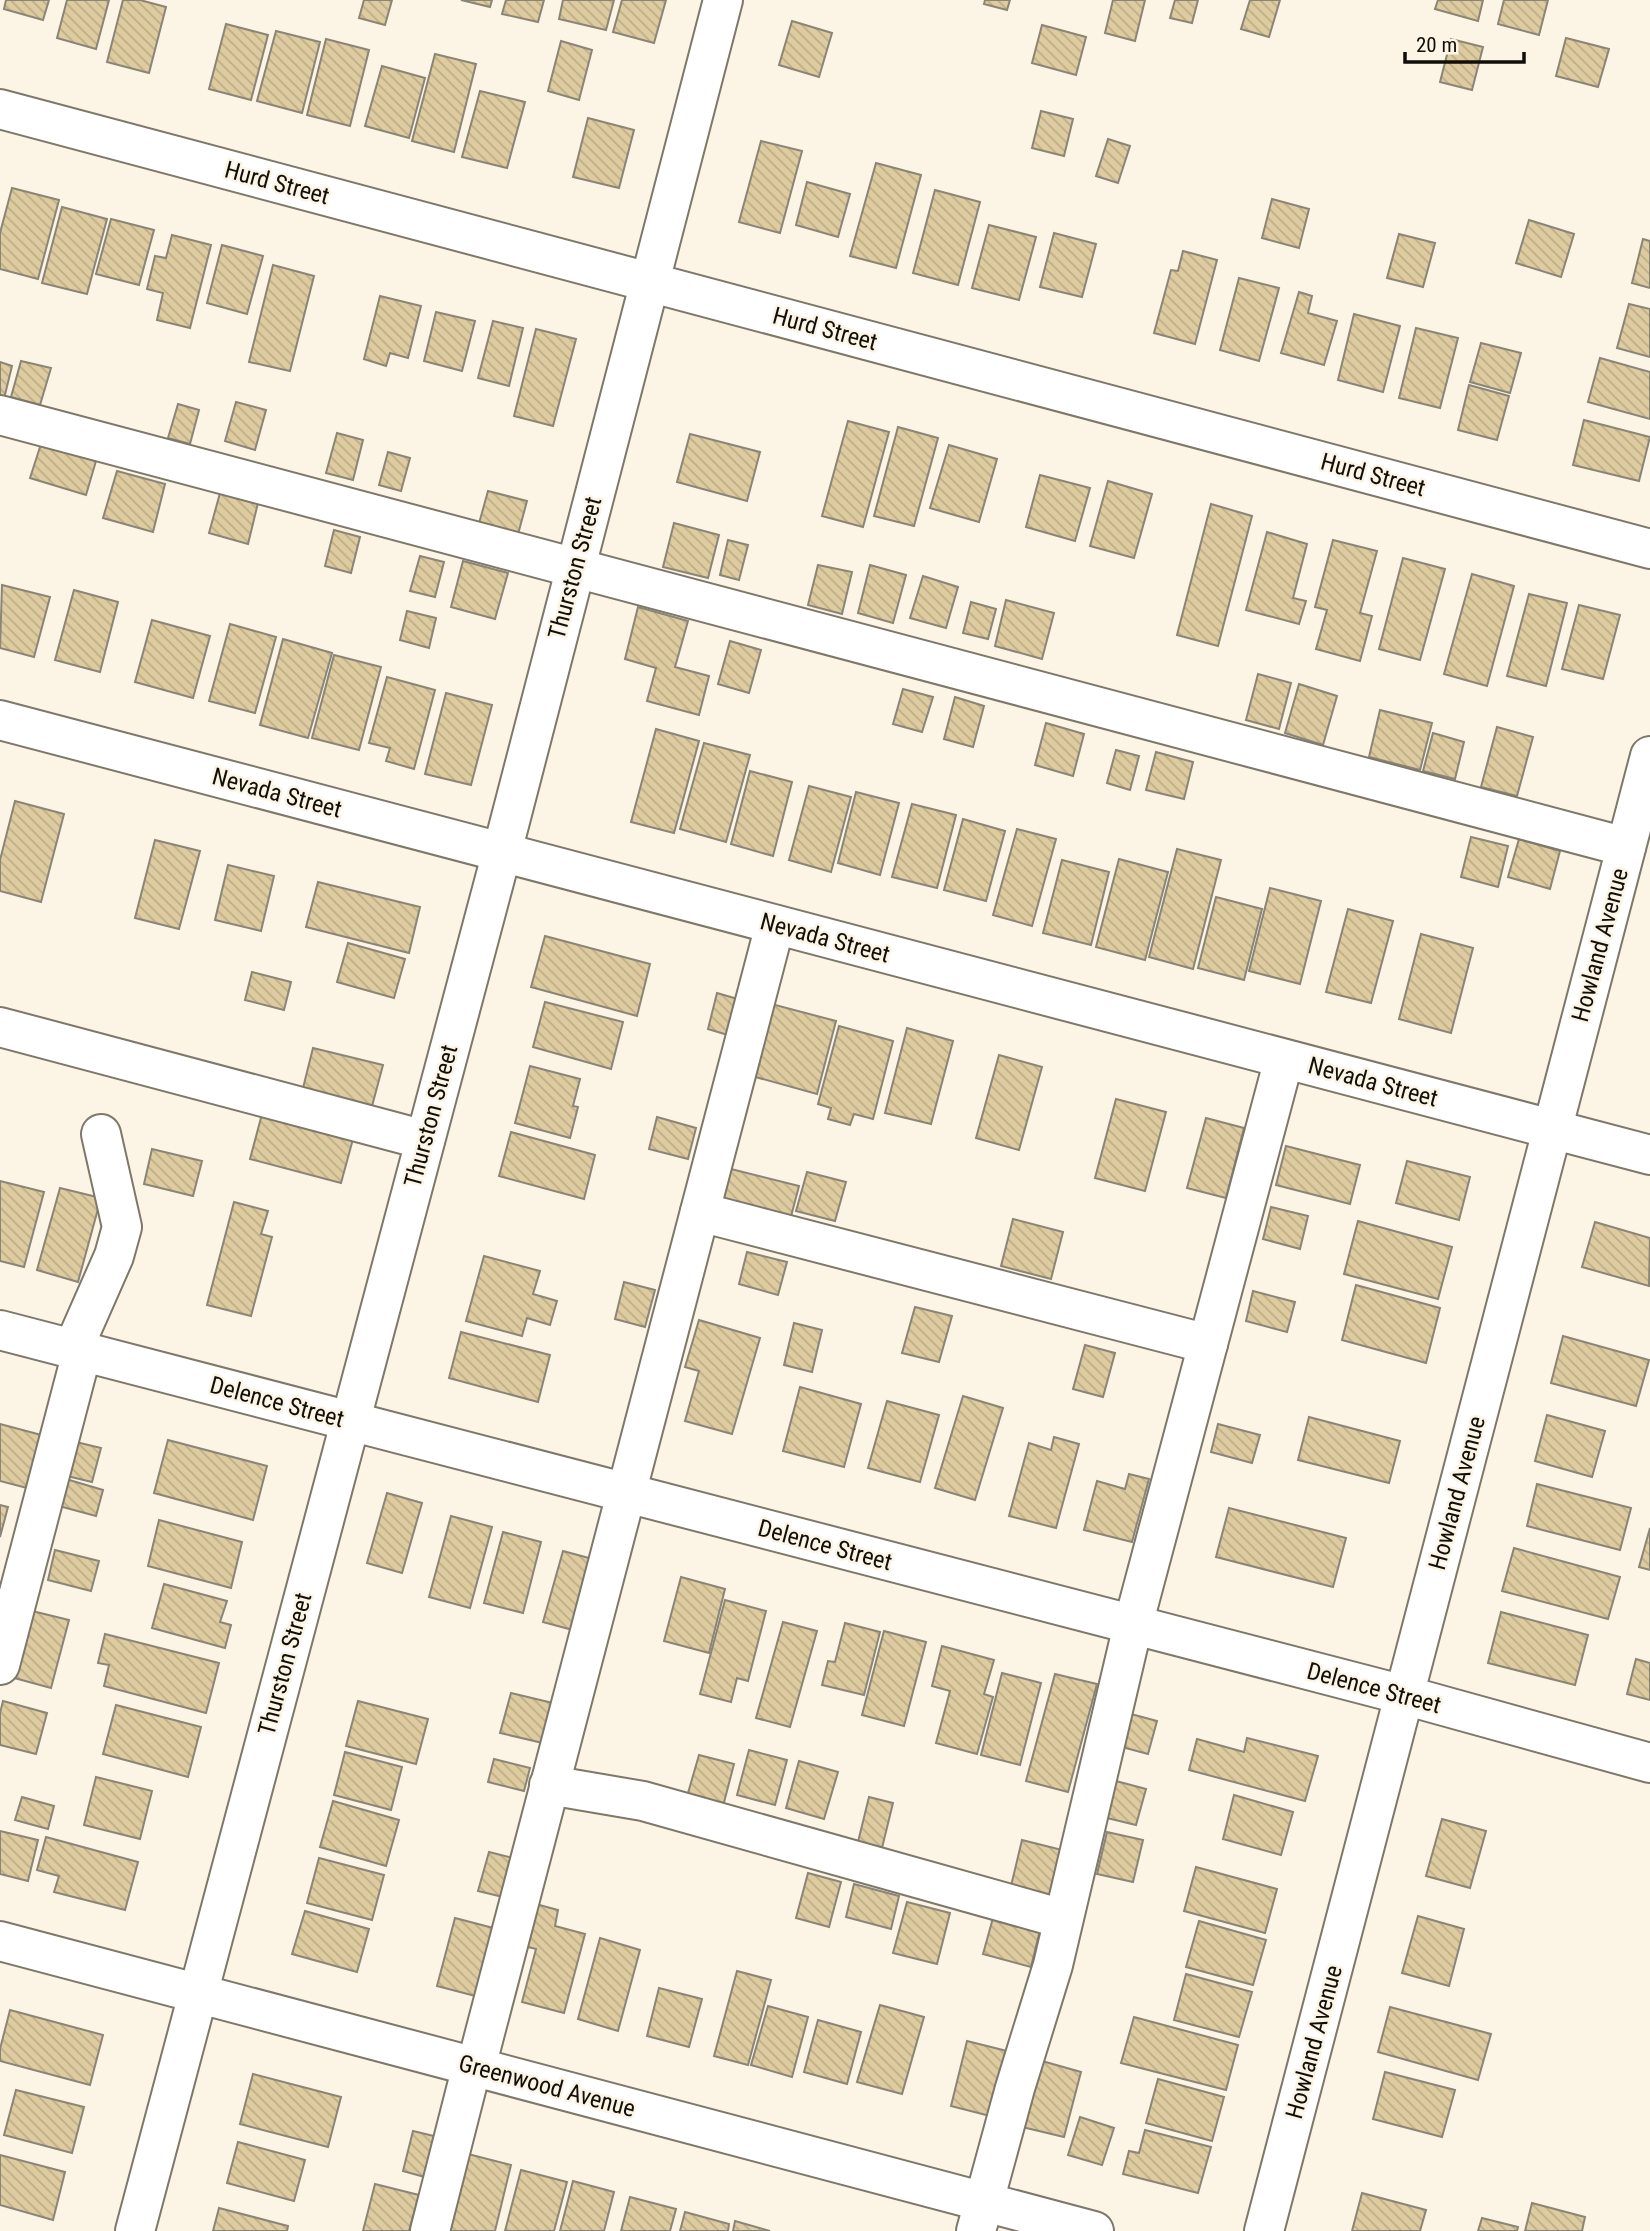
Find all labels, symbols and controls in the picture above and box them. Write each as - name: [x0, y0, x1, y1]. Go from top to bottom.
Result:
- scale bar: [1405, 21, 1524, 65]
- text: 20 m: [1416, 33, 1457, 57]
- street label: Hurd Street: [222, 156, 332, 210]
- street label: Hurd Street: [770, 302, 880, 356]
- street label: Hurd Street: [1318, 448, 1428, 502]
- street label: Thurston Street: [543, 494, 607, 642]
- street label: Nevada Street: [209, 762, 345, 824]
- street label: Howland Avenue: [1566, 865, 1634, 1025]
- street label: Nevada Street: [757, 907, 893, 969]
- street label: Thurston Street: [399, 1042, 463, 1190]
- street label: Nevada Street: [1305, 1051, 1441, 1113]
- street label: Delence Street: [207, 1371, 347, 1433]
- street label: Howland Avenue: [1423, 1413, 1491, 1573]
- street label: Delence Street: [755, 1514, 895, 1576]
- street label: Thurston Street: [253, 1590, 317, 1738]
- street label: Delence Street: [1304, 1657, 1444, 1719]
- street label: Howland Avenue: [1280, 1962, 1348, 2122]
- street label: Greenwood Avenue: [456, 2049, 638, 2123]

